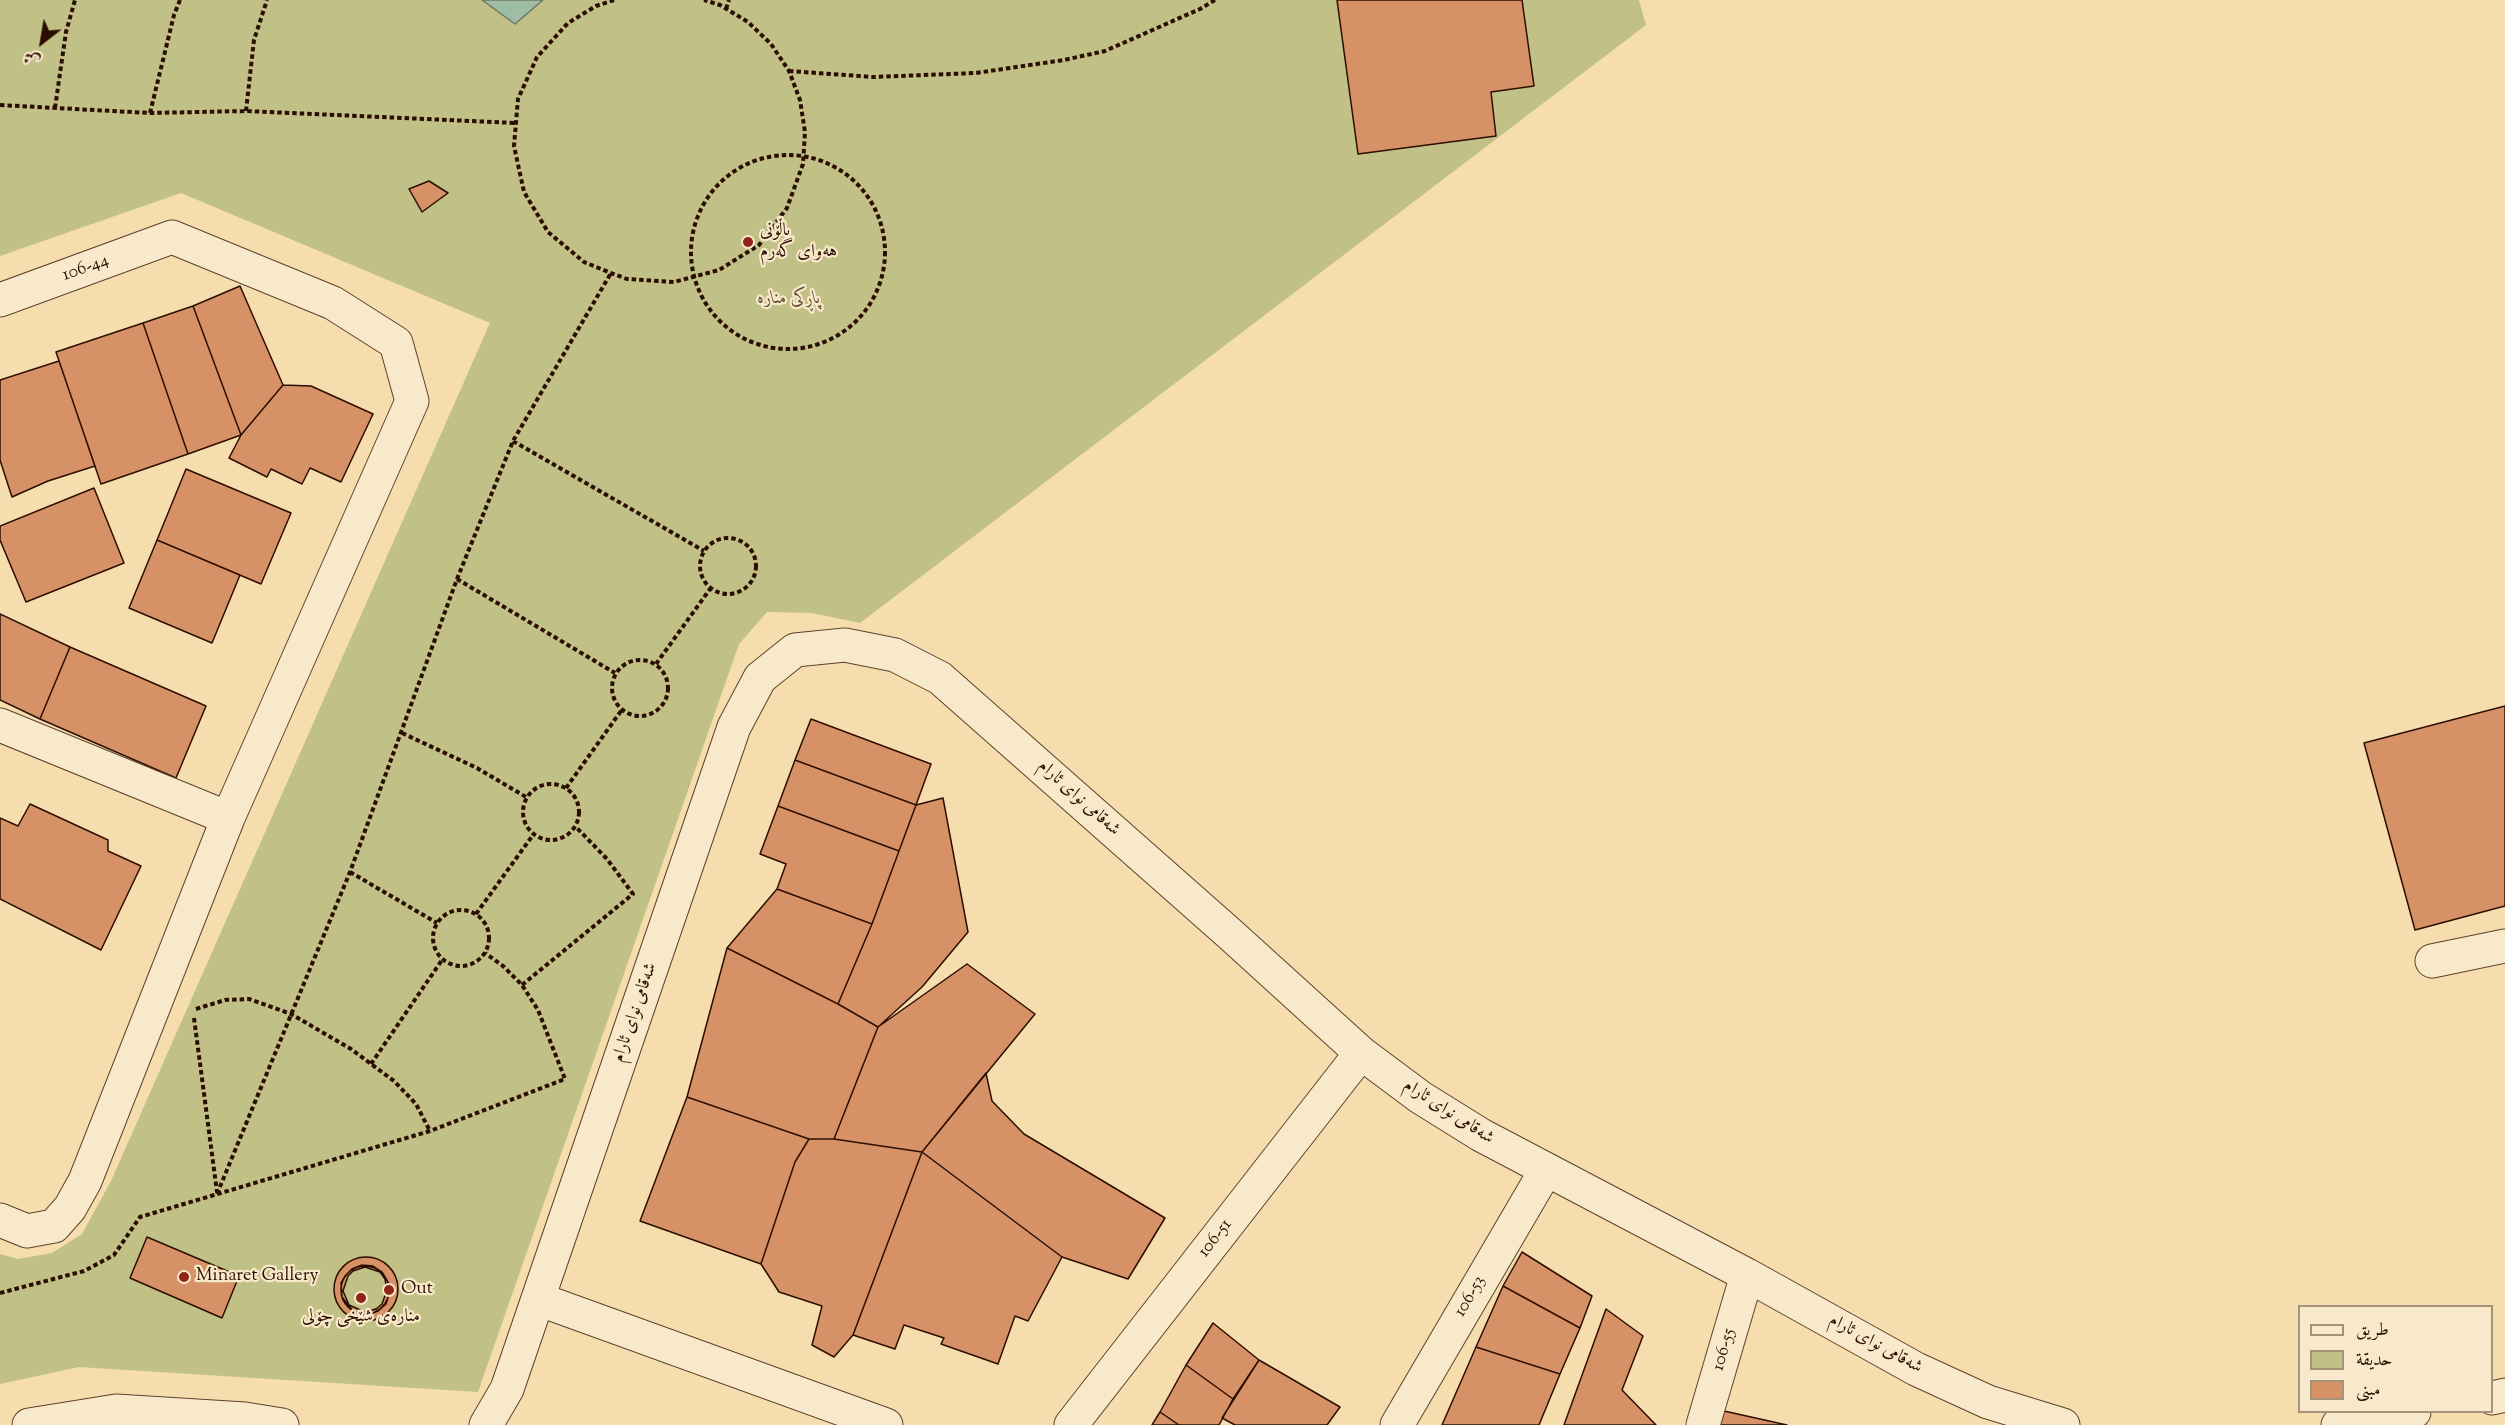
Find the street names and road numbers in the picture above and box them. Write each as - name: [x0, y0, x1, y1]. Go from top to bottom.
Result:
- street label: 106-44: [60, 251, 112, 287]
- street label: شەقامی نوای ئارام: [1032, 756, 1124, 842]
- street label: شەقامی نوای ئارام: [609, 960, 663, 1066]
- street label: شەقامی نوای ئارام: [1399, 1076, 1497, 1150]
- street label: 106-51: [1194, 1215, 1238, 1263]
- street label: 106-53: [1451, 1273, 1491, 1321]
- street label: شەقامی نوای ئارام: [1824, 1310, 1926, 1380]
- street label: 106-55: [1709, 1326, 1741, 1374]

